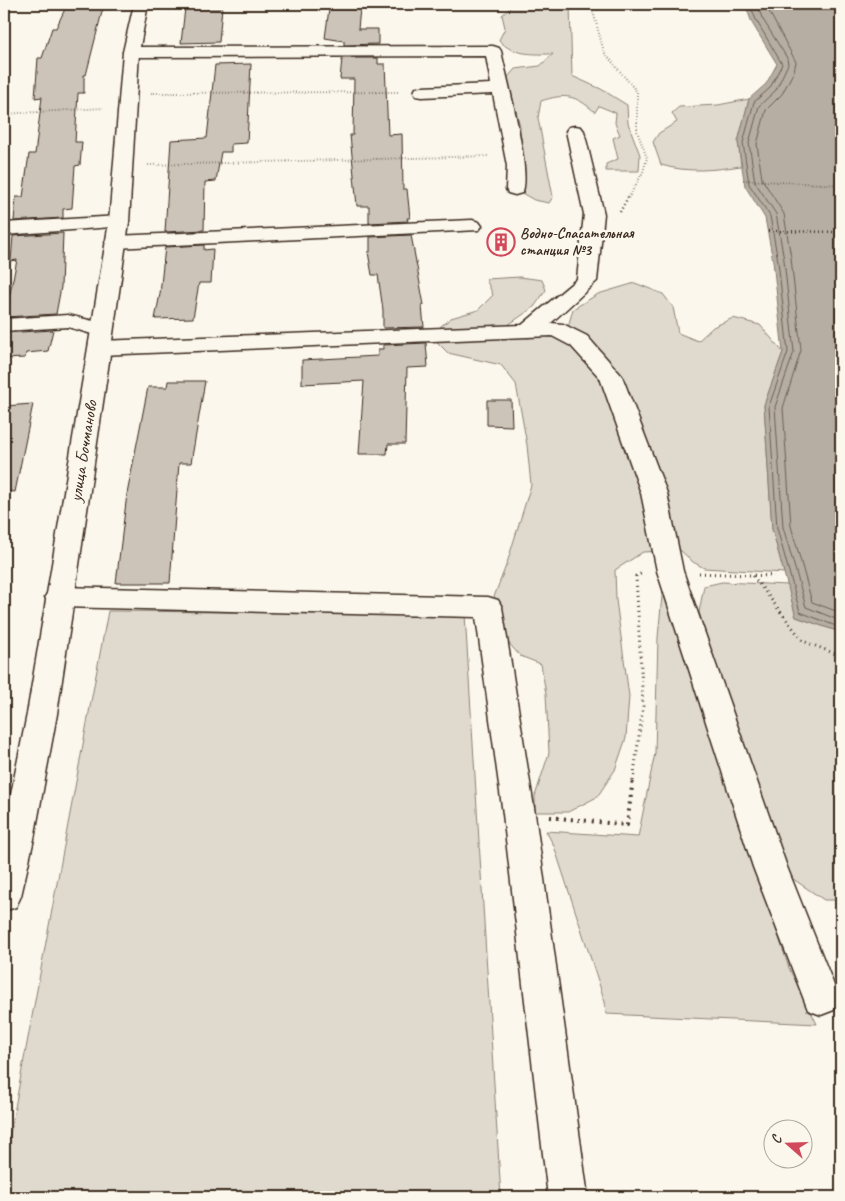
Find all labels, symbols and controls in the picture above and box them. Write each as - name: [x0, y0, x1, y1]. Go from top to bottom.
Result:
- place label: Водно-Спасательная станция №3: [520, 224, 635, 260]
- building icon: Водно-Спасательная станция №3: [486, 227, 516, 257]
- street label: улица Бочманово: [64, 397, 102, 504]
- north arrow: [762, 1118, 812, 1168]
- text: С: [767, 1132, 786, 1146]

